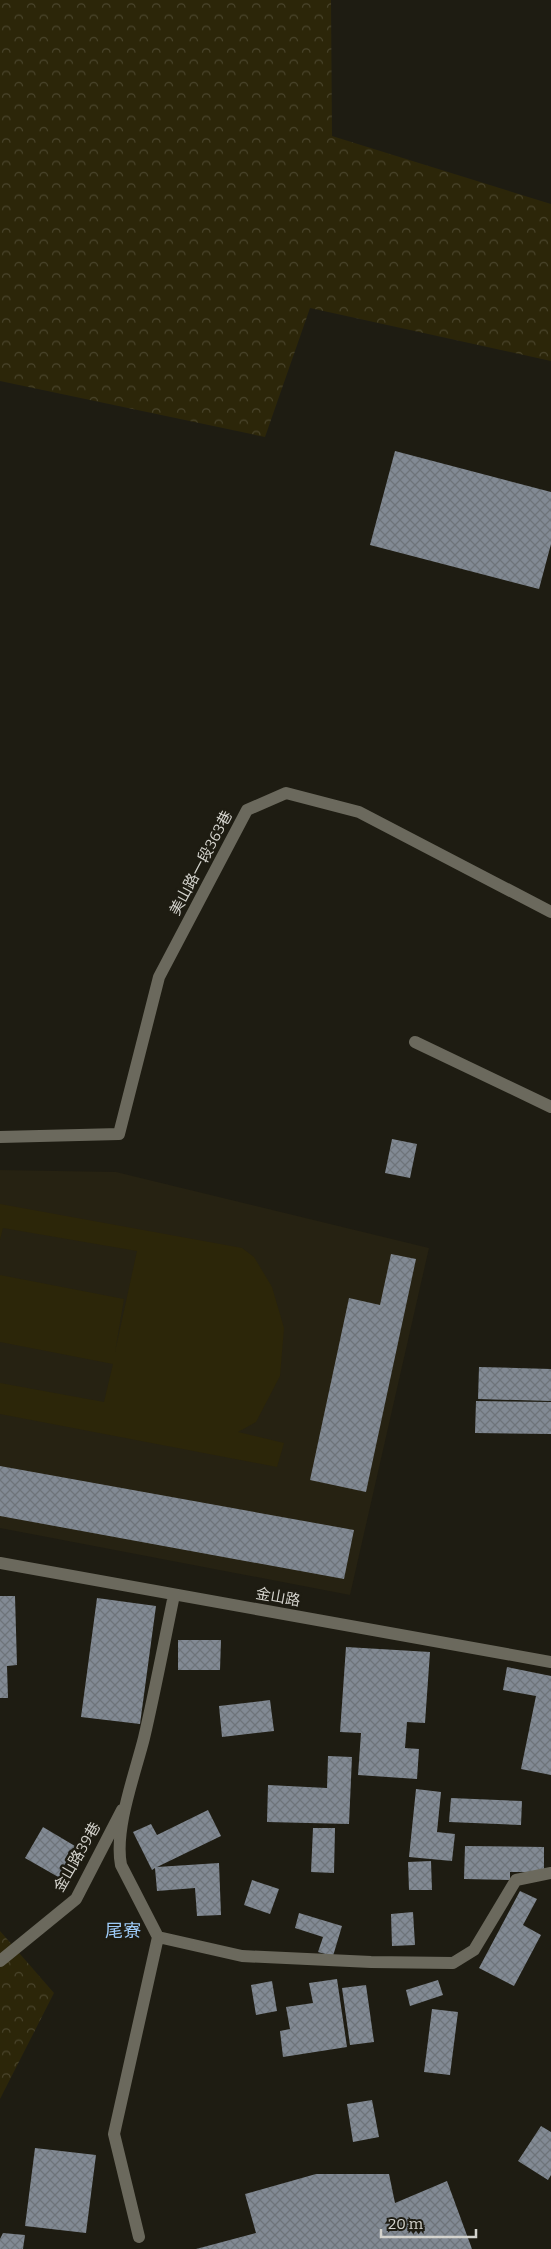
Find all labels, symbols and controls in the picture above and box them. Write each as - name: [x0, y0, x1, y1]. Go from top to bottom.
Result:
- street label: 美山路一段363巷: [166, 808, 236, 918]
- street label: 金山路: [254, 1584, 302, 1610]
- street label: 金山路39巷: [50, 1819, 104, 1895]
- district label: 尾寮: [105, 1920, 141, 1942]
- scale bar: [381, 2206, 476, 2238]
- text: 20 m: [388, 2215, 424, 2233]

